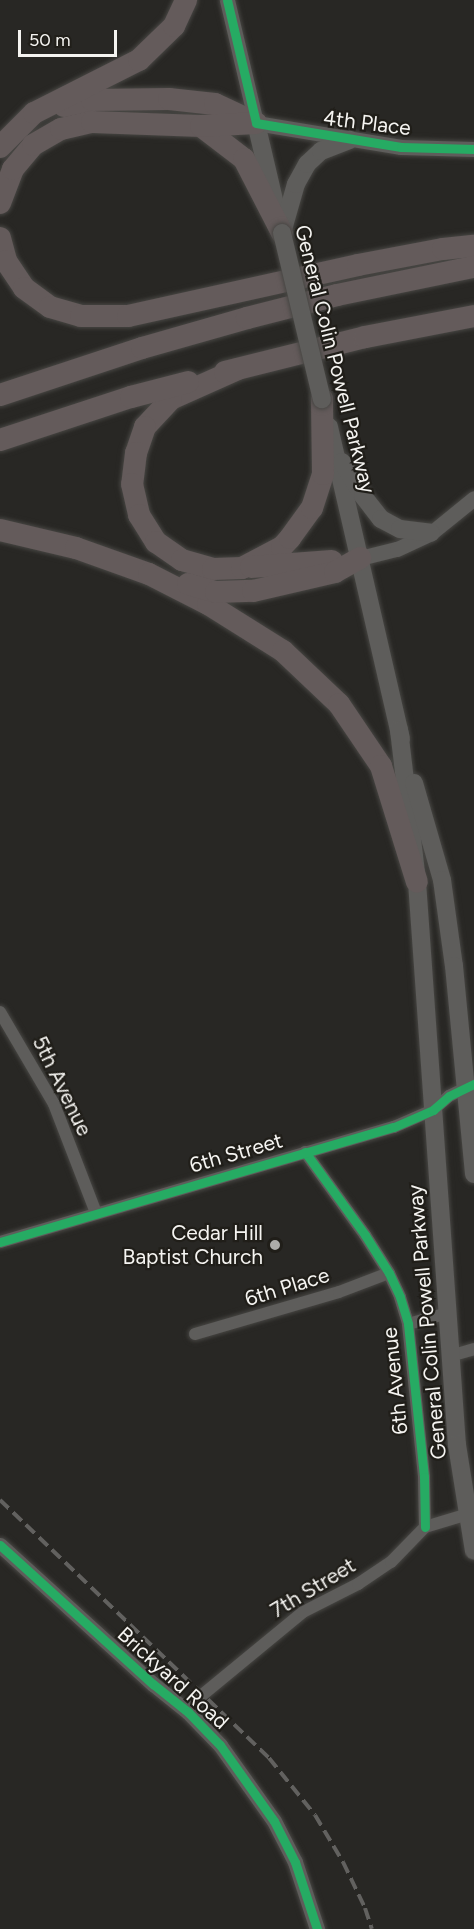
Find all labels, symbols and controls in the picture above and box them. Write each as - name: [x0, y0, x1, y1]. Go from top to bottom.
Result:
- scale bar: [21, 18, 120, 56]
- text: 50 m: [29, 29, 71, 51]
- street label: 4th Place: [322, 105, 412, 141]
- street label: General Colin Powell Parkway: [289, 222, 381, 496]
- street label: 5th Avenue: [27, 1032, 97, 1140]
- street label: 6th Street: [187, 1128, 285, 1178]
- street label: General Colin Powell Parkway: [402, 1184, 452, 1460]
- place label: Cedar Hill Baptist Church: [123, 1220, 263, 1270]
- marker: Cedar Hill Baptist Church: [268, 1238, 282, 1252]
- street label: 6th Place: [242, 1262, 332, 1312]
- street label: 6th Avenue: [377, 1326, 413, 1436]
- street label: 7th Street: [266, 1553, 360, 1623]
- street label: Brickyard Road: [112, 1622, 234, 1734]

